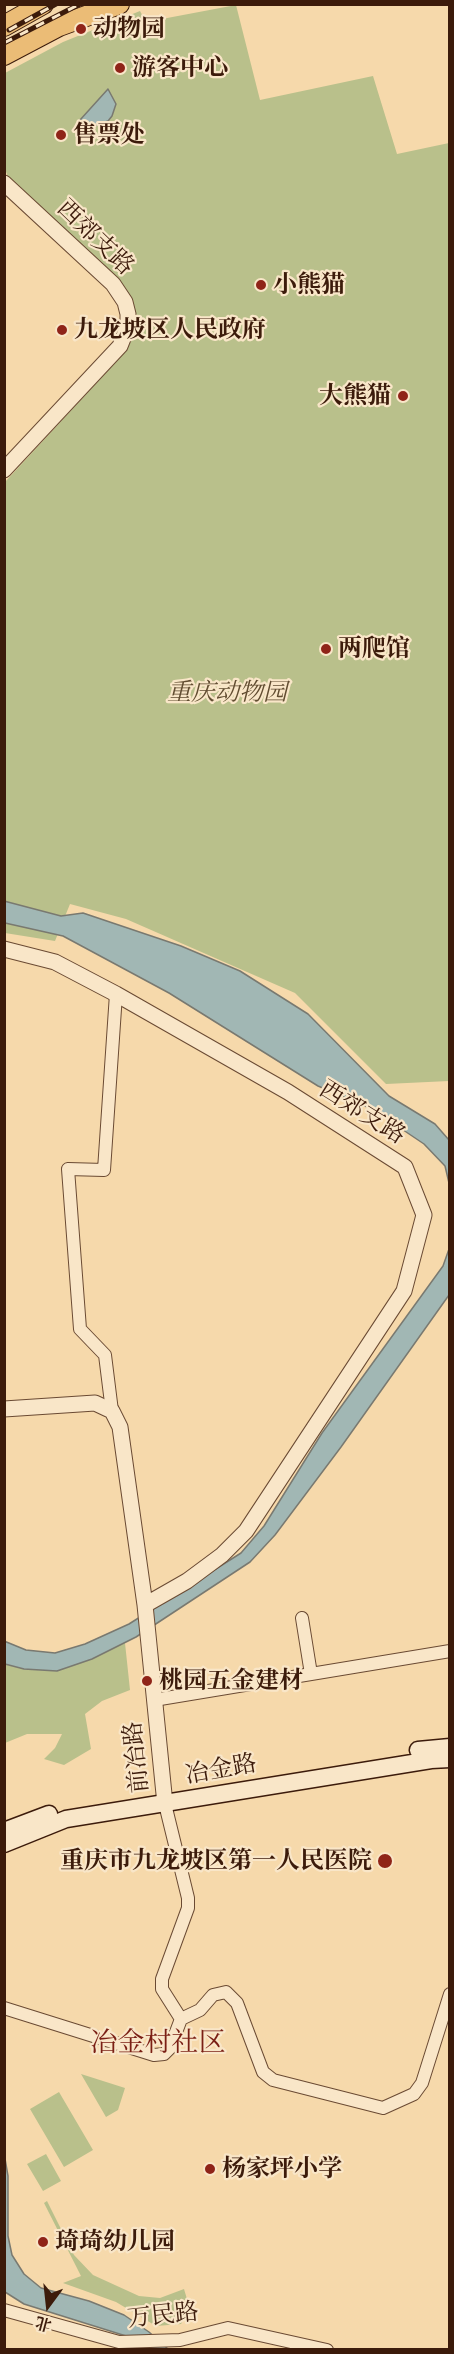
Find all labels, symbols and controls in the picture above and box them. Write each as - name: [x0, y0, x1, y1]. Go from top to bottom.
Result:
- place label: 动物园: [93, 15, 165, 43]
- marker: 动物园: [74, 22, 88, 36]
- place label: 游客中心: [132, 54, 228, 82]
- marker: 游客中心: [113, 61, 127, 75]
- place label: 售票处: [73, 121, 145, 149]
- marker: 售票处: [54, 128, 68, 142]
- street label: 西郊支路: [50, 194, 140, 282]
- place label: 小熊猫: [273, 271, 345, 299]
- marker: 小熊猫: [254, 278, 268, 292]
- place label: 九龙坡区人民政府: [74, 316, 266, 344]
- marker: 九龙坡区人民政府: [55, 323, 69, 337]
- place label: 大熊猫: [319, 382, 391, 410]
- marker: 大熊猫: [396, 389, 410, 403]
- place label: 两爬馆: [338, 635, 410, 663]
- marker: 两爬馆: [319, 642, 333, 656]
- park label: 重庆动物园: [167, 679, 287, 707]
- street label: 西郊支路: [314, 1075, 410, 1151]
- place label: 桃园五金建材: [159, 1667, 303, 1695]
- marker: 桃园五金建材: [140, 1674, 154, 1688]
- street label: 前冶路: [119, 1720, 155, 1794]
- street label: 冶金路: [183, 1750, 259, 1790]
- place label: 重庆市九龙坡区第一人民医院: [60, 1847, 372, 1875]
- marker: 重庆市九龙坡区第一人民医院: [376, 1852, 394, 1870]
- district label: 冶金村社区: [91, 2028, 225, 2060]
- place label: 杨家坪小学: [222, 2155, 342, 2183]
- marker: 杨家坪小学: [203, 2162, 217, 2176]
- place label: 琦琦幼儿园: [55, 2228, 175, 2256]
- marker: 琦琦幼儿园: [36, 2235, 50, 2249]
- north arrow: [18, 2276, 78, 2336]
- street label: 万民路: [126, 2298, 200, 2334]
- text: 北: [33, 2312, 54, 2336]

